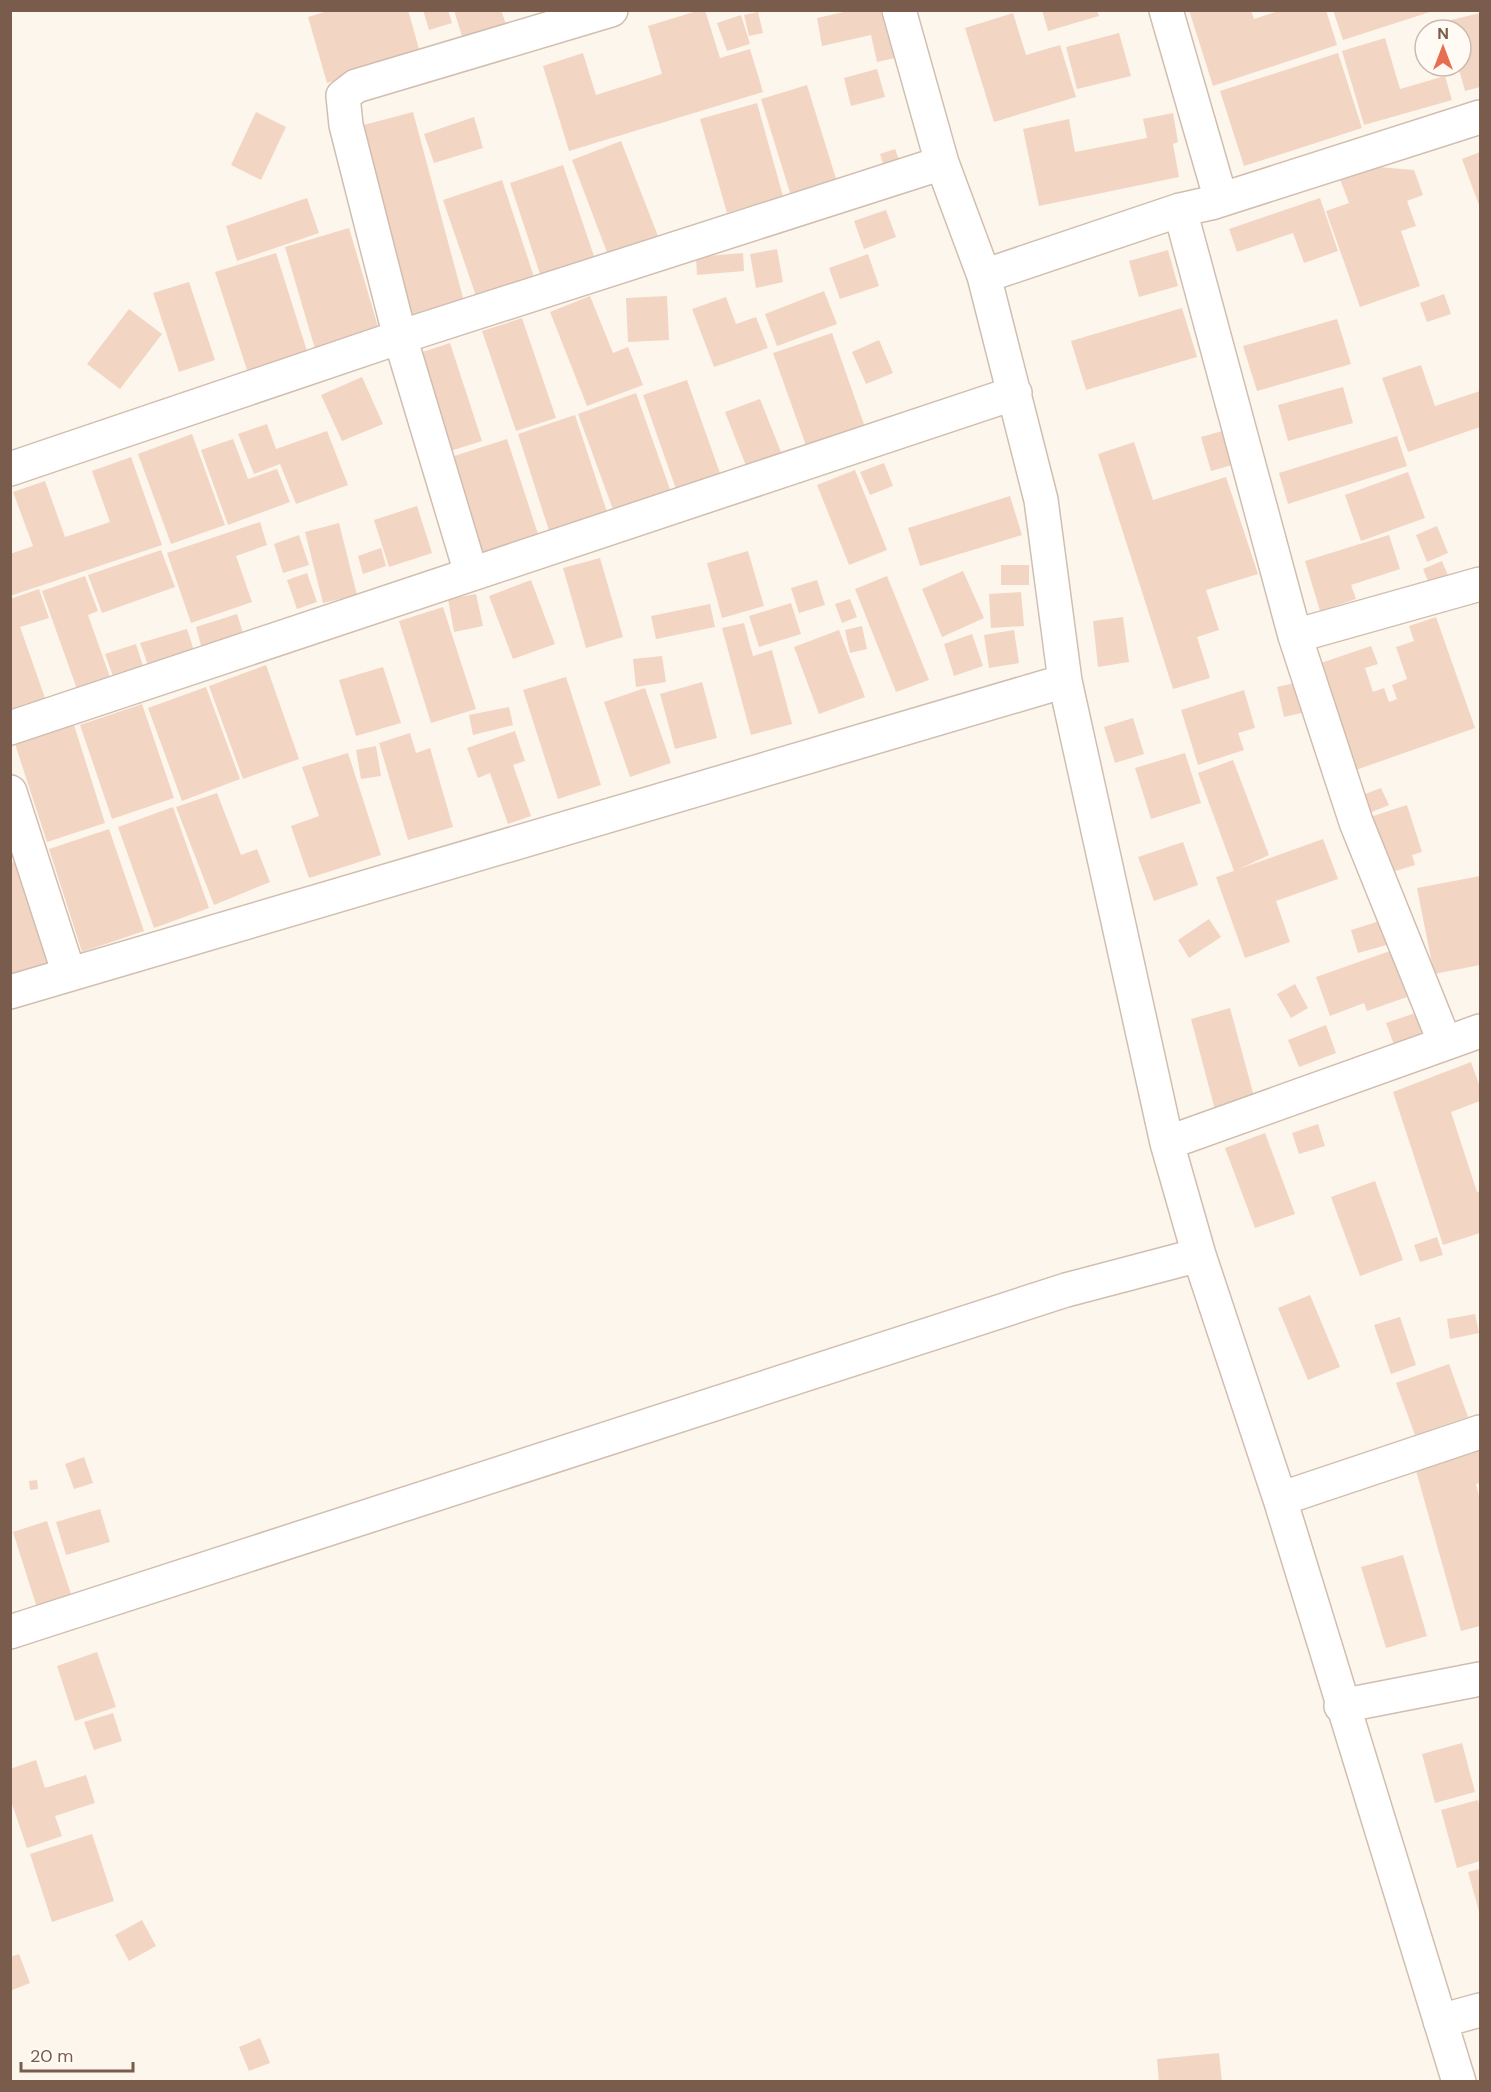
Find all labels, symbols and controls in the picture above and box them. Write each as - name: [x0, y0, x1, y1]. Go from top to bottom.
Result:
- north arrow: [1413, 18, 1473, 78]
- text: N: [1437, 23, 1449, 44]
- scale bar: [21, 2035, 134, 2073]
- text: 20 m: [30, 2044, 73, 2068]

